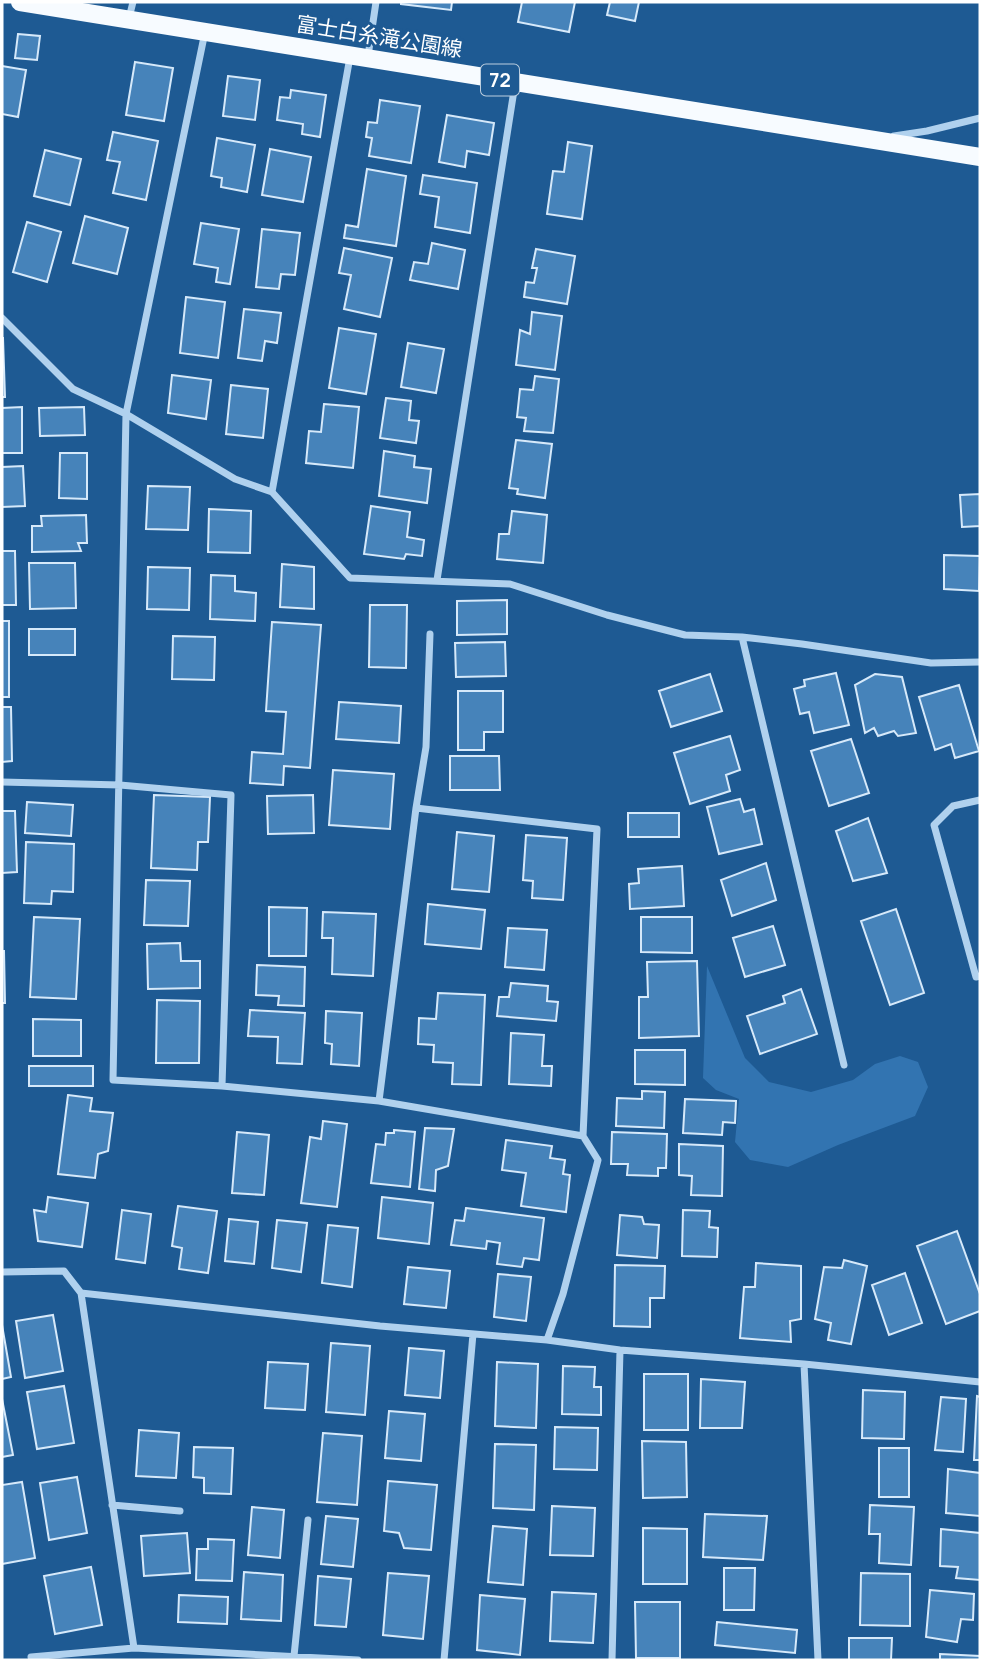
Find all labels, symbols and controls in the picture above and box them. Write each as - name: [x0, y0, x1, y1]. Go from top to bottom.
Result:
- street label: 富士白糸滝公園線: [294, 9, 464, 63]
- road number: 72: [481, 64, 519, 96]

